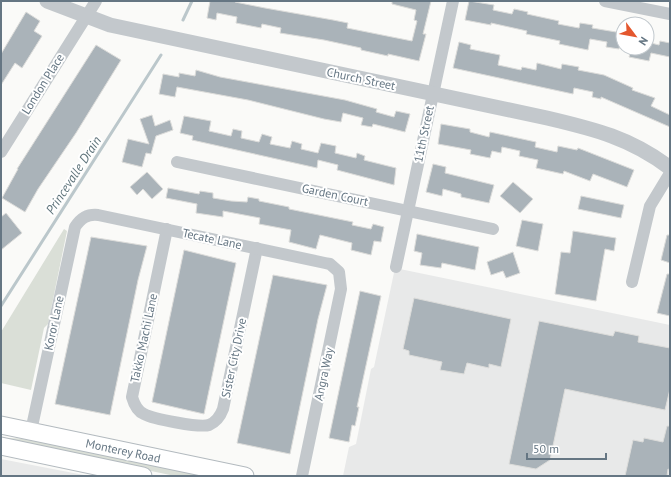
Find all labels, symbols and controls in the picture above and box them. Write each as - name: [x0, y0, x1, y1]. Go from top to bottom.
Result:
- north arrow: [615, 16, 655, 56]
- text: N: [636, 35, 651, 48]
- street label: London Place: [18, 51, 67, 117]
- street label: Church Street: [325, 64, 397, 93]
- street label: 11th Street: [410, 104, 437, 164]
- water label: Princevalle Drain: [42, 133, 105, 218]
- street label: Garden Court: [301, 180, 370, 209]
- street label: Tecate Lane: [181, 225, 243, 252]
- street label: Takko Machi Lane: [127, 292, 160, 384]
- street label: Koror Lane: [40, 294, 67, 352]
- street label: Sister City Drive: [218, 317, 249, 399]
- street label: Angra Way: [311, 346, 337, 402]
- street label: Monterey Road: [84, 435, 162, 466]
- scale bar: [527, 435, 606, 461]
- text: 50 m: [533, 441, 559, 456]

